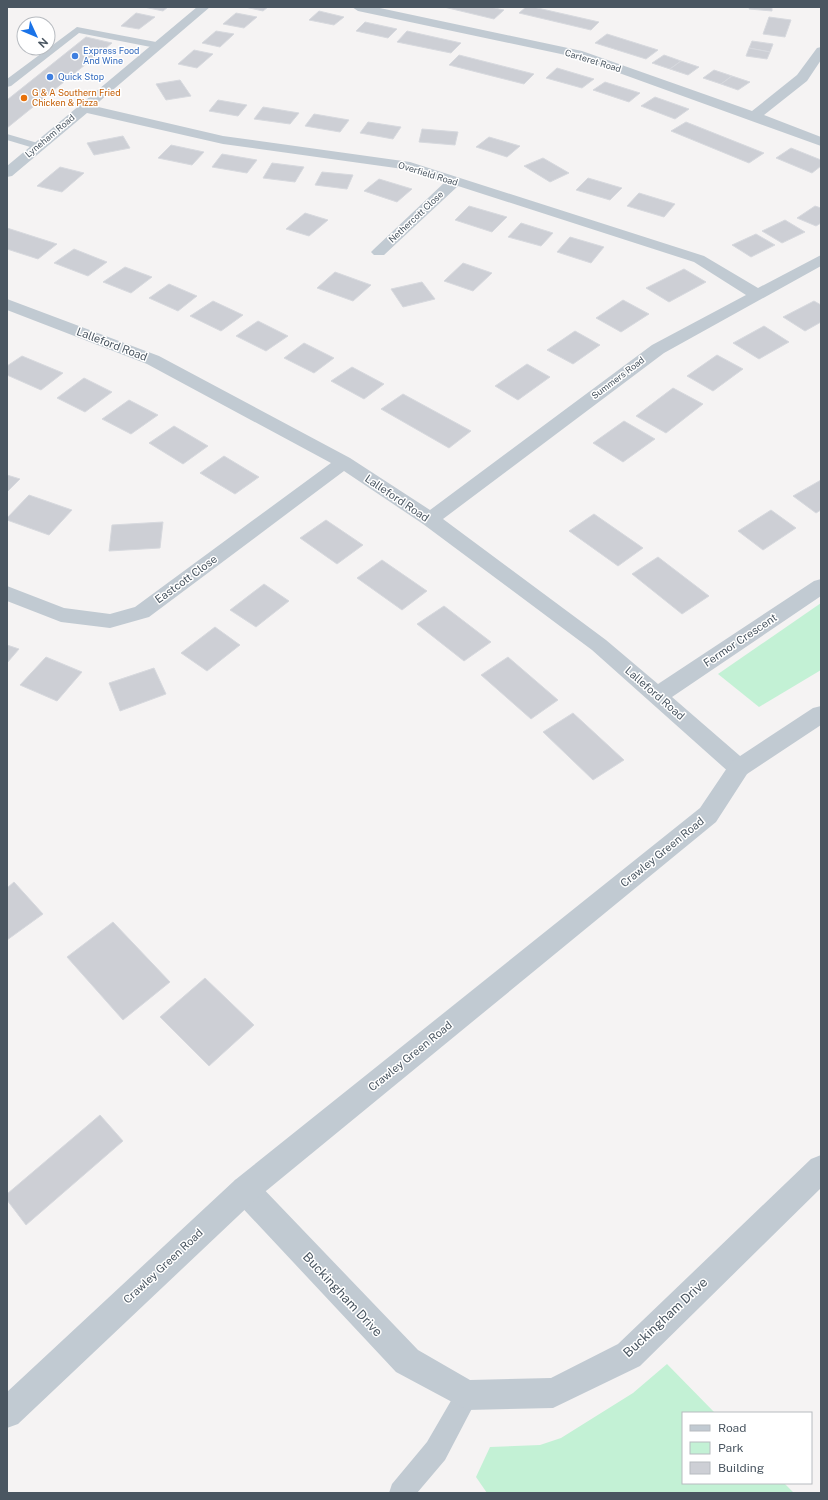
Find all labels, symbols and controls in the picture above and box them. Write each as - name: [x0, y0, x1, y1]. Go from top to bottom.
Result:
- north arrow: [16, 16, 56, 56]
- text: N: [36, 36, 50, 50]
- place label: Express Food And Wine: [83, 45, 139, 66]
- street label: Carteret Road: [564, 47, 623, 74]
- marker: Express Food And Wine: [70, 51, 80, 61]
- place label: Quick Stop: [58, 71, 104, 82]
- marker: Quick Stop: [45, 72, 55, 82]
- place label: G & A Southern Fried Chicken & Pizza: [32, 87, 121, 108]
- marker: G & A Southern Fried Chicken & Pizza: [19, 93, 29, 103]
- street label: Lyneham Road: [23, 112, 77, 160]
- street label: Overfield Road: [397, 159, 459, 188]
- street label: Nethercott Close: [386, 188, 445, 245]
- street label: Lalleford Road: [75, 325, 149, 363]
- street label: Summers Road: [589, 354, 646, 401]
- street label: Lalleford Road: [363, 472, 431, 524]
- street label: Eastcott Close: [153, 553, 219, 605]
- street label: Fermor Crescent: [701, 611, 779, 669]
- street label: Lalleford Road: [623, 664, 687, 722]
- street label: Crawley Green Road: [618, 815, 706, 889]
- street label: Crawley Green Road: [366, 1019, 454, 1093]
- street label: Crawley Green Road: [121, 1226, 205, 1306]
- street label: Buckingham Drive: [300, 1249, 386, 1340]
- street label: Buckingham Drive: [620, 1274, 711, 1360]
- legend: [682, 1412, 812, 1484]
- text: Road: [718, 1421, 746, 1435]
- text: Park: [718, 1441, 744, 1455]
- text: Building: [718, 1461, 764, 1475]

